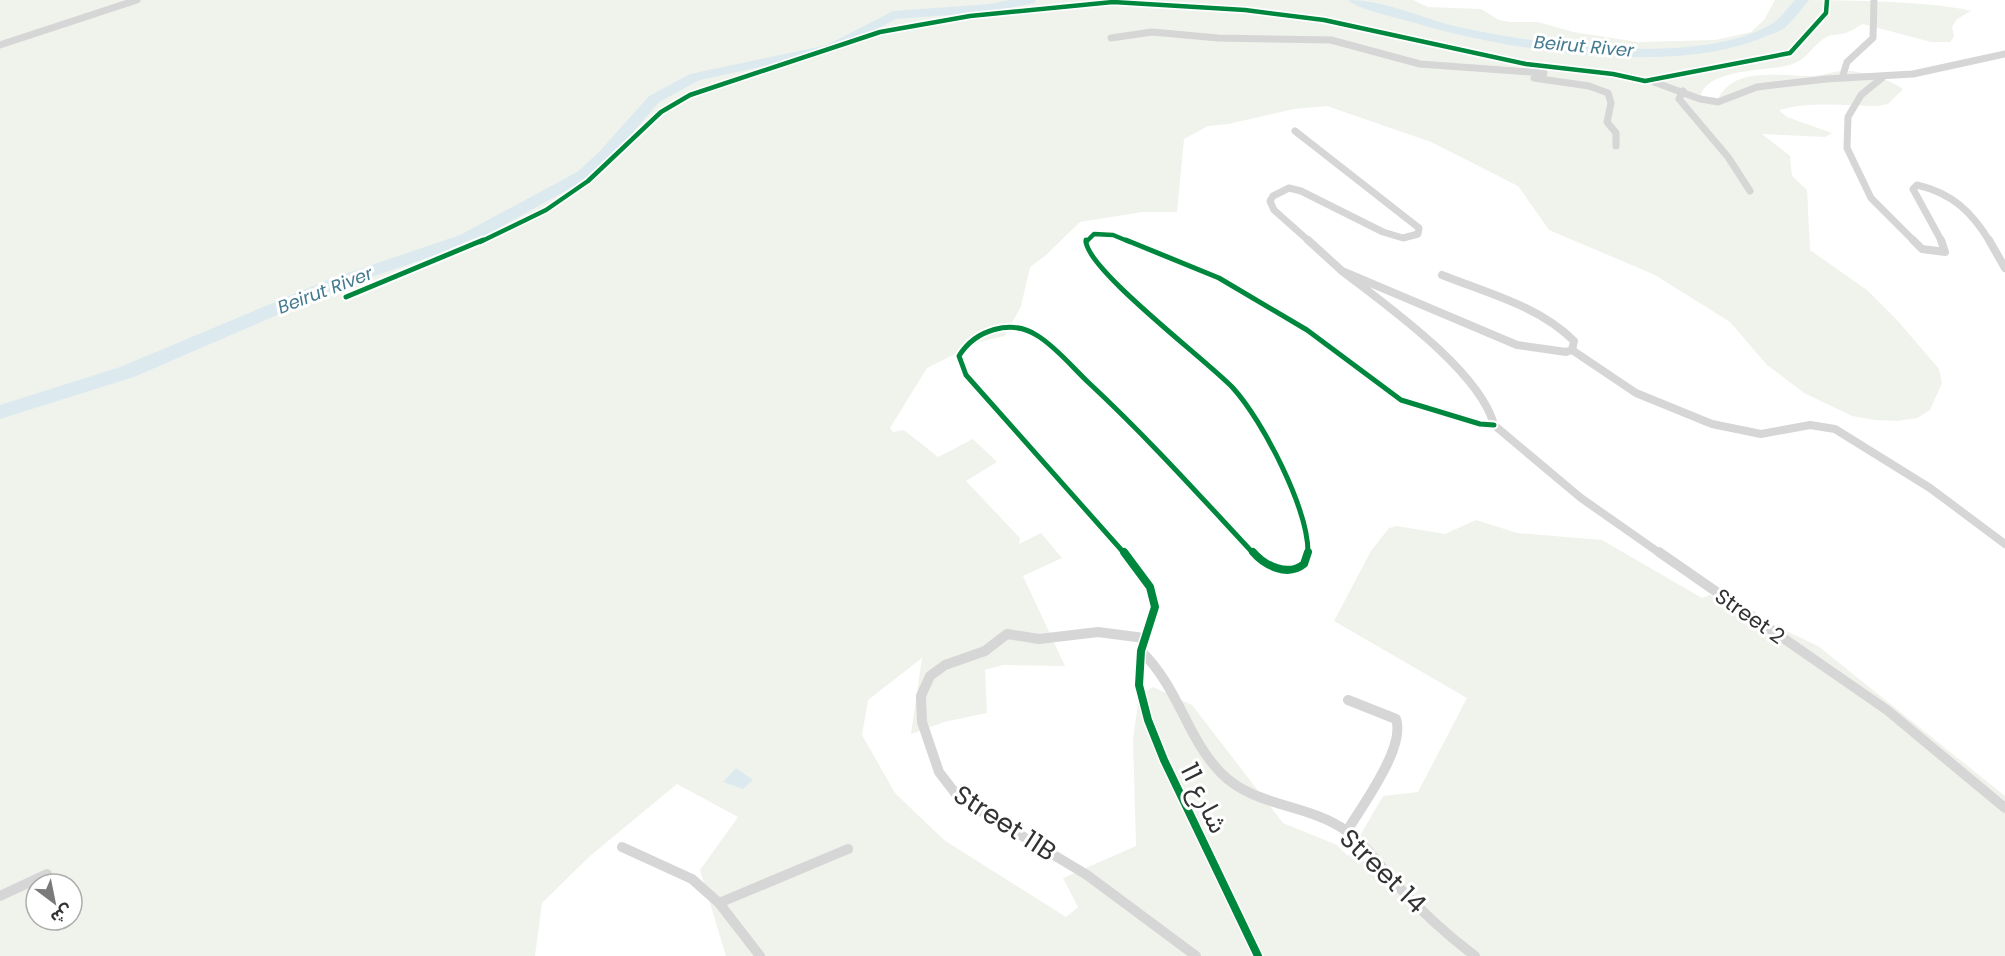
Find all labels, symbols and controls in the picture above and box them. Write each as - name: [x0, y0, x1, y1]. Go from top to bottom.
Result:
- water label: Beirut River: [1533, 29, 1636, 63]
- water label: Beirut River: [274, 260, 377, 320]
- street label: Street 2: [1709, 581, 1791, 651]
- street label: شارع 11: [1171, 757, 1236, 840]
- street label: Street 11B: [947, 776, 1063, 870]
- street label: Street 14: [1332, 821, 1434, 921]
- north arrow: [24, 872, 84, 932]
- text: ش: [46, 899, 77, 930]

